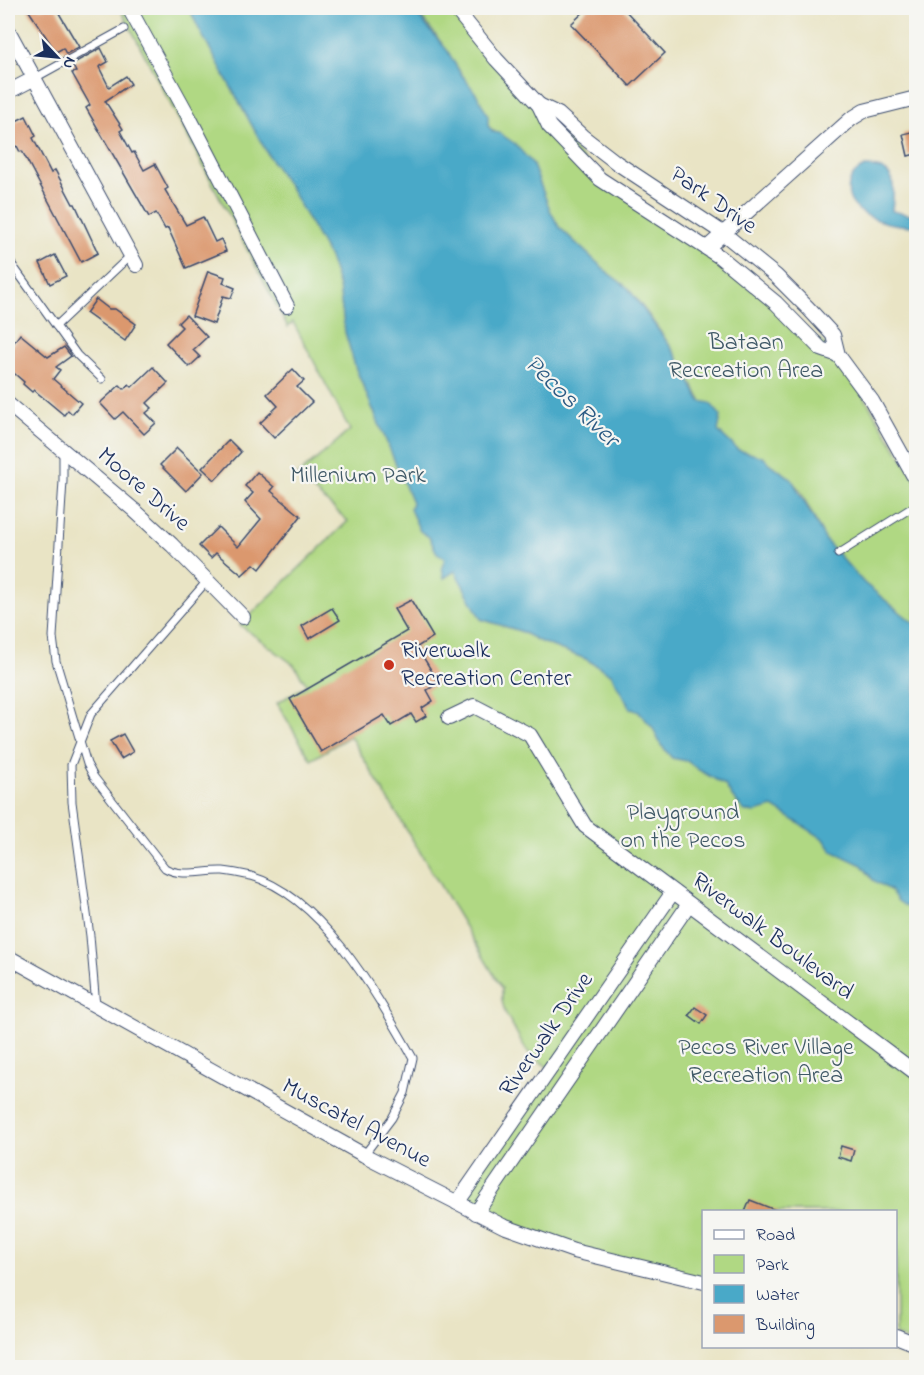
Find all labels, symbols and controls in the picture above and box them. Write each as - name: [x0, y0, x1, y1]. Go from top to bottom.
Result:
- north arrow: [27, 27, 87, 87]
- text: N: [55, 53, 82, 73]
- street label: Park Drive: [662, 158, 764, 244]
- park label: Bataan Recreation Area: [669, 326, 823, 389]
- water label: Pecos River: [515, 347, 629, 459]
- street label: Moore Drive: [89, 439, 198, 541]
- park label: Millenium Park: [290, 459, 426, 494]
- place label: Riverwalk Recreation Center: [401, 634, 572, 697]
- marker: Riverwalk Recreation Center: [382, 658, 396, 672]
- park label: Playground on the Pecos: [620, 796, 746, 859]
- street label: Riverwalk Boulevard: [684, 864, 861, 1010]
- street label: Riverwalk Drive: [491, 965, 603, 1104]
- park label: Pecos River Village Recreation Area: [678, 1031, 854, 1094]
- street label: Muscatel Avenue: [275, 1070, 437, 1178]
- legend: [702, 1210, 897, 1348]
- text: Road: [756, 1223, 795, 1249]
- text: Park: [756, 1253, 789, 1279]
- text: Water: [756, 1283, 800, 1309]
- text: Building: [755, 1313, 815, 1340]

